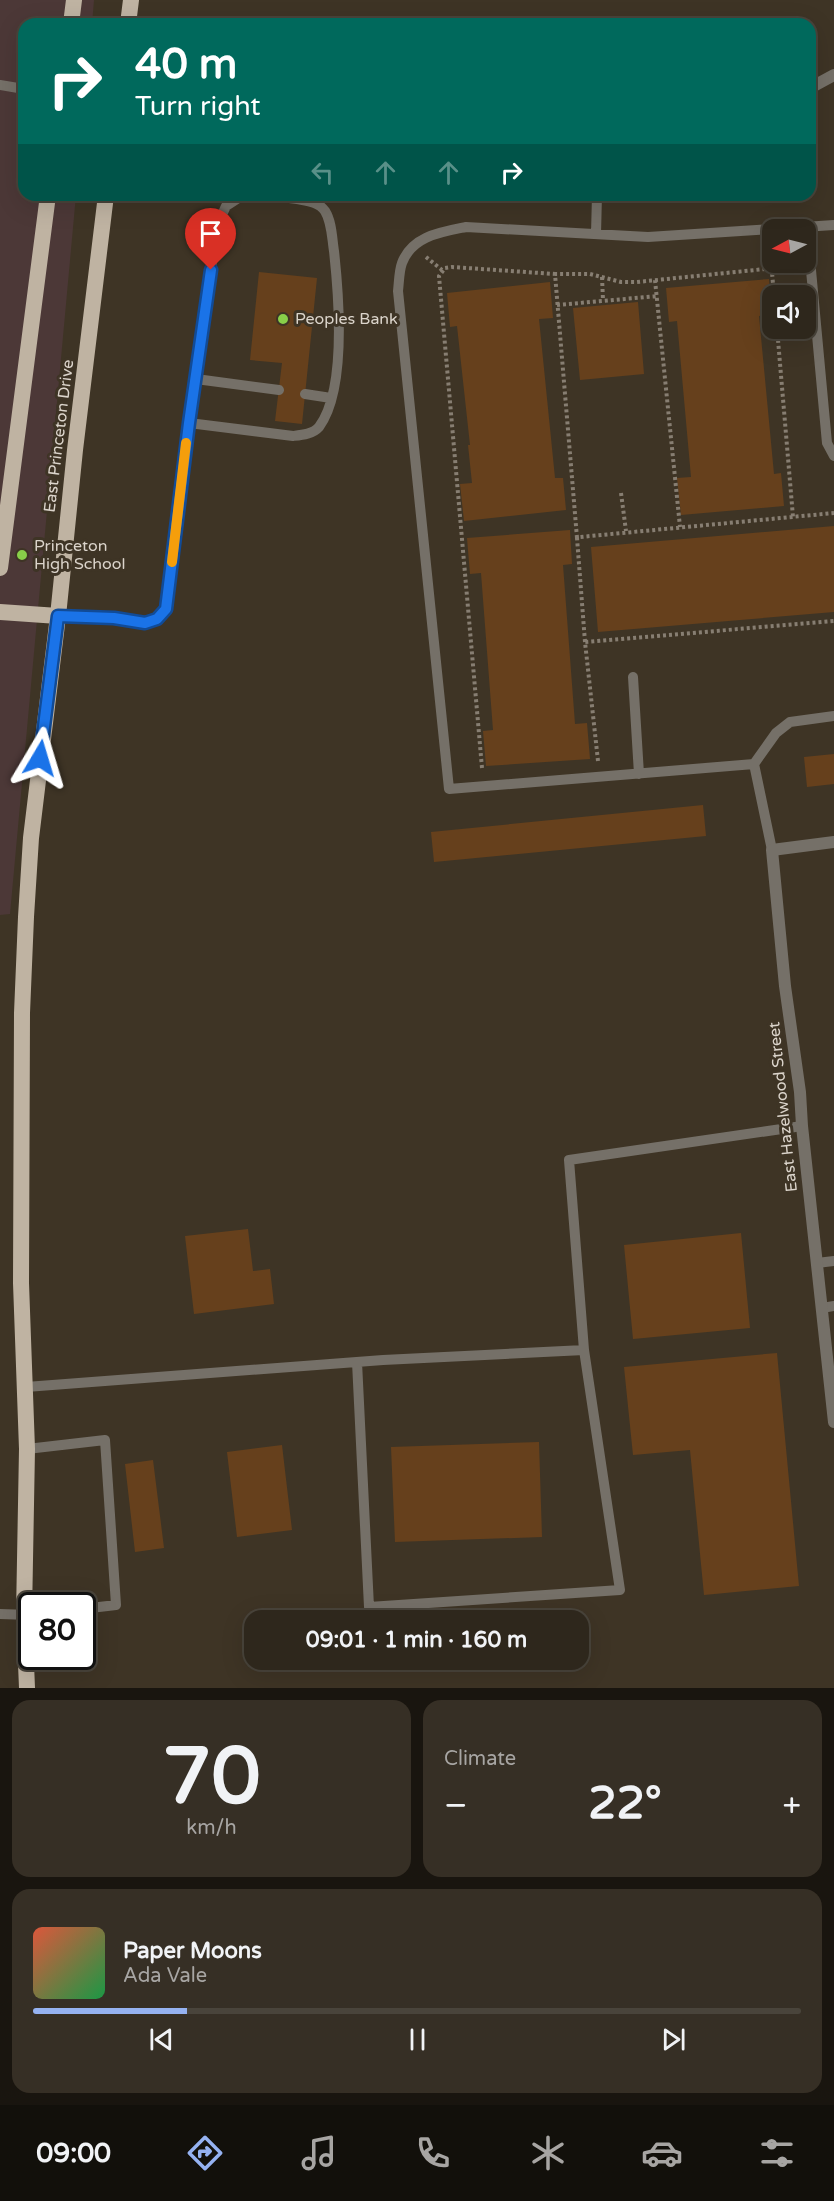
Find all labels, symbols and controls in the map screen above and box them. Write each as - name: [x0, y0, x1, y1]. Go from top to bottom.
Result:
- text: 40 m: [135, 39, 237, 90]
- icon: right: [36, 42, 114, 120]
- text: Turn right: [135, 90, 261, 123]
- icon: left: [306, 156, 339, 189]
- icon: ahead: [369, 156, 402, 189]
- icon: ahead: [432, 156, 465, 189]
- icon: right: [495, 156, 528, 189]
- pin: [185, 208, 236, 270]
- icon: arrive: [194, 217, 227, 250]
- north arrow: [762, 219, 816, 273]
- map controls: [762, 219, 816, 339]
- button: sound: [762, 285, 816, 339]
- place label: Peoples Bank: [295, 309, 398, 329]
- marker: Peoples Bank: [276, 312, 290, 326]
- street label: East Princeton Drive: [40, 358, 78, 514]
- place label: Princeton High School: [34, 536, 125, 574]
- marker: Princeton High School: [15, 548, 29, 562]
- position arrow: [8, 726, 72, 790]
- street label: East Hazelwood Street: [764, 1021, 802, 1193]
- speed limit sign: 80: [18, 1592, 96, 1670]
- text: 09:01 · 1 min · 160 m: [306, 1627, 527, 1653]
- text: 70: [163, 1730, 260, 1824]
- text: Climate: [444, 1747, 516, 1771]
- text: 22°: [588, 1777, 662, 1831]
- text: −: [444, 1786, 468, 1825]
- text: +: [782, 1786, 801, 1825]
- text: km/h: [186, 1816, 237, 1840]
- text: Paper Moons: [123, 1938, 262, 1964]
- text: Ada Vale: [123, 1964, 207, 1988]
- icon: previous: [145, 2023, 178, 2056]
- icon: pause: [401, 2023, 434, 2056]
- icon: next: [657, 2023, 690, 2056]
- icon: directions: [184, 2132, 226, 2174]
- icon: music: [298, 2132, 340, 2174]
- icon: phone: [412, 2132, 454, 2174]
- icon: climate: [527, 2132, 569, 2174]
- icon: car: [641, 2132, 683, 2174]
- icon: filters: [756, 2132, 798, 2174]
- text: 09:00: [36, 2137, 111, 2170]

